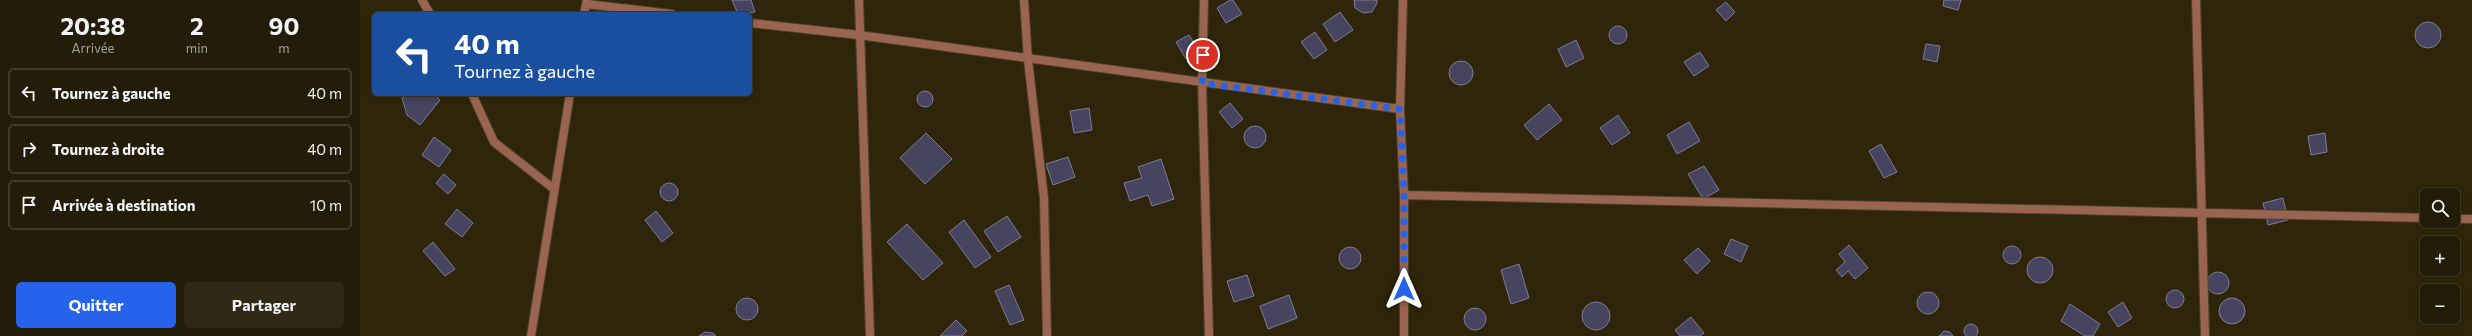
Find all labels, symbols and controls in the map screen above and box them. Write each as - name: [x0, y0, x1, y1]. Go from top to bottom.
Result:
- text: 20:38: [61, 11, 125, 40]
- text: 2: [190, 11, 204, 40]
- text: 90: [269, 11, 299, 40]
- text: 40 m: [454, 26, 520, 60]
- icon: left: [388, 28, 440, 80]
- pin: [1186, 38, 1220, 72]
- text: Arrivée: [72, 40, 114, 56]
- text: min: [186, 40, 208, 56]
- text: m: [278, 40, 290, 56]
- icon: arrive: [1192, 44, 1214, 66]
- text: Tournez à gauche: [454, 60, 595, 82]
- icon: left: [18, 82, 40, 104]
- text: Tournez à gauche: [52, 84, 171, 102]
- text: 40 m: [307, 84, 342, 102]
- icon: right: [18, 138, 40, 160]
- text: Tournez à droite: [52, 140, 164, 158]
- text: 40 m: [307, 140, 342, 158]
- map controls: [2420, 188, 2460, 324]
- button: search: [2420, 188, 2460, 228]
- icon: arrive: [18, 194, 40, 216]
- text: Arrivée à destination: [52, 196, 195, 214]
- text: 10 m: [310, 196, 342, 214]
- button: +: [2420, 236, 2460, 276]
- position arrow: [1383, 268, 1425, 310]
- button: Quitter: [16, 282, 176, 328]
- button: Partager: [184, 282, 344, 328]
- button: −: [2420, 284, 2460, 324]

